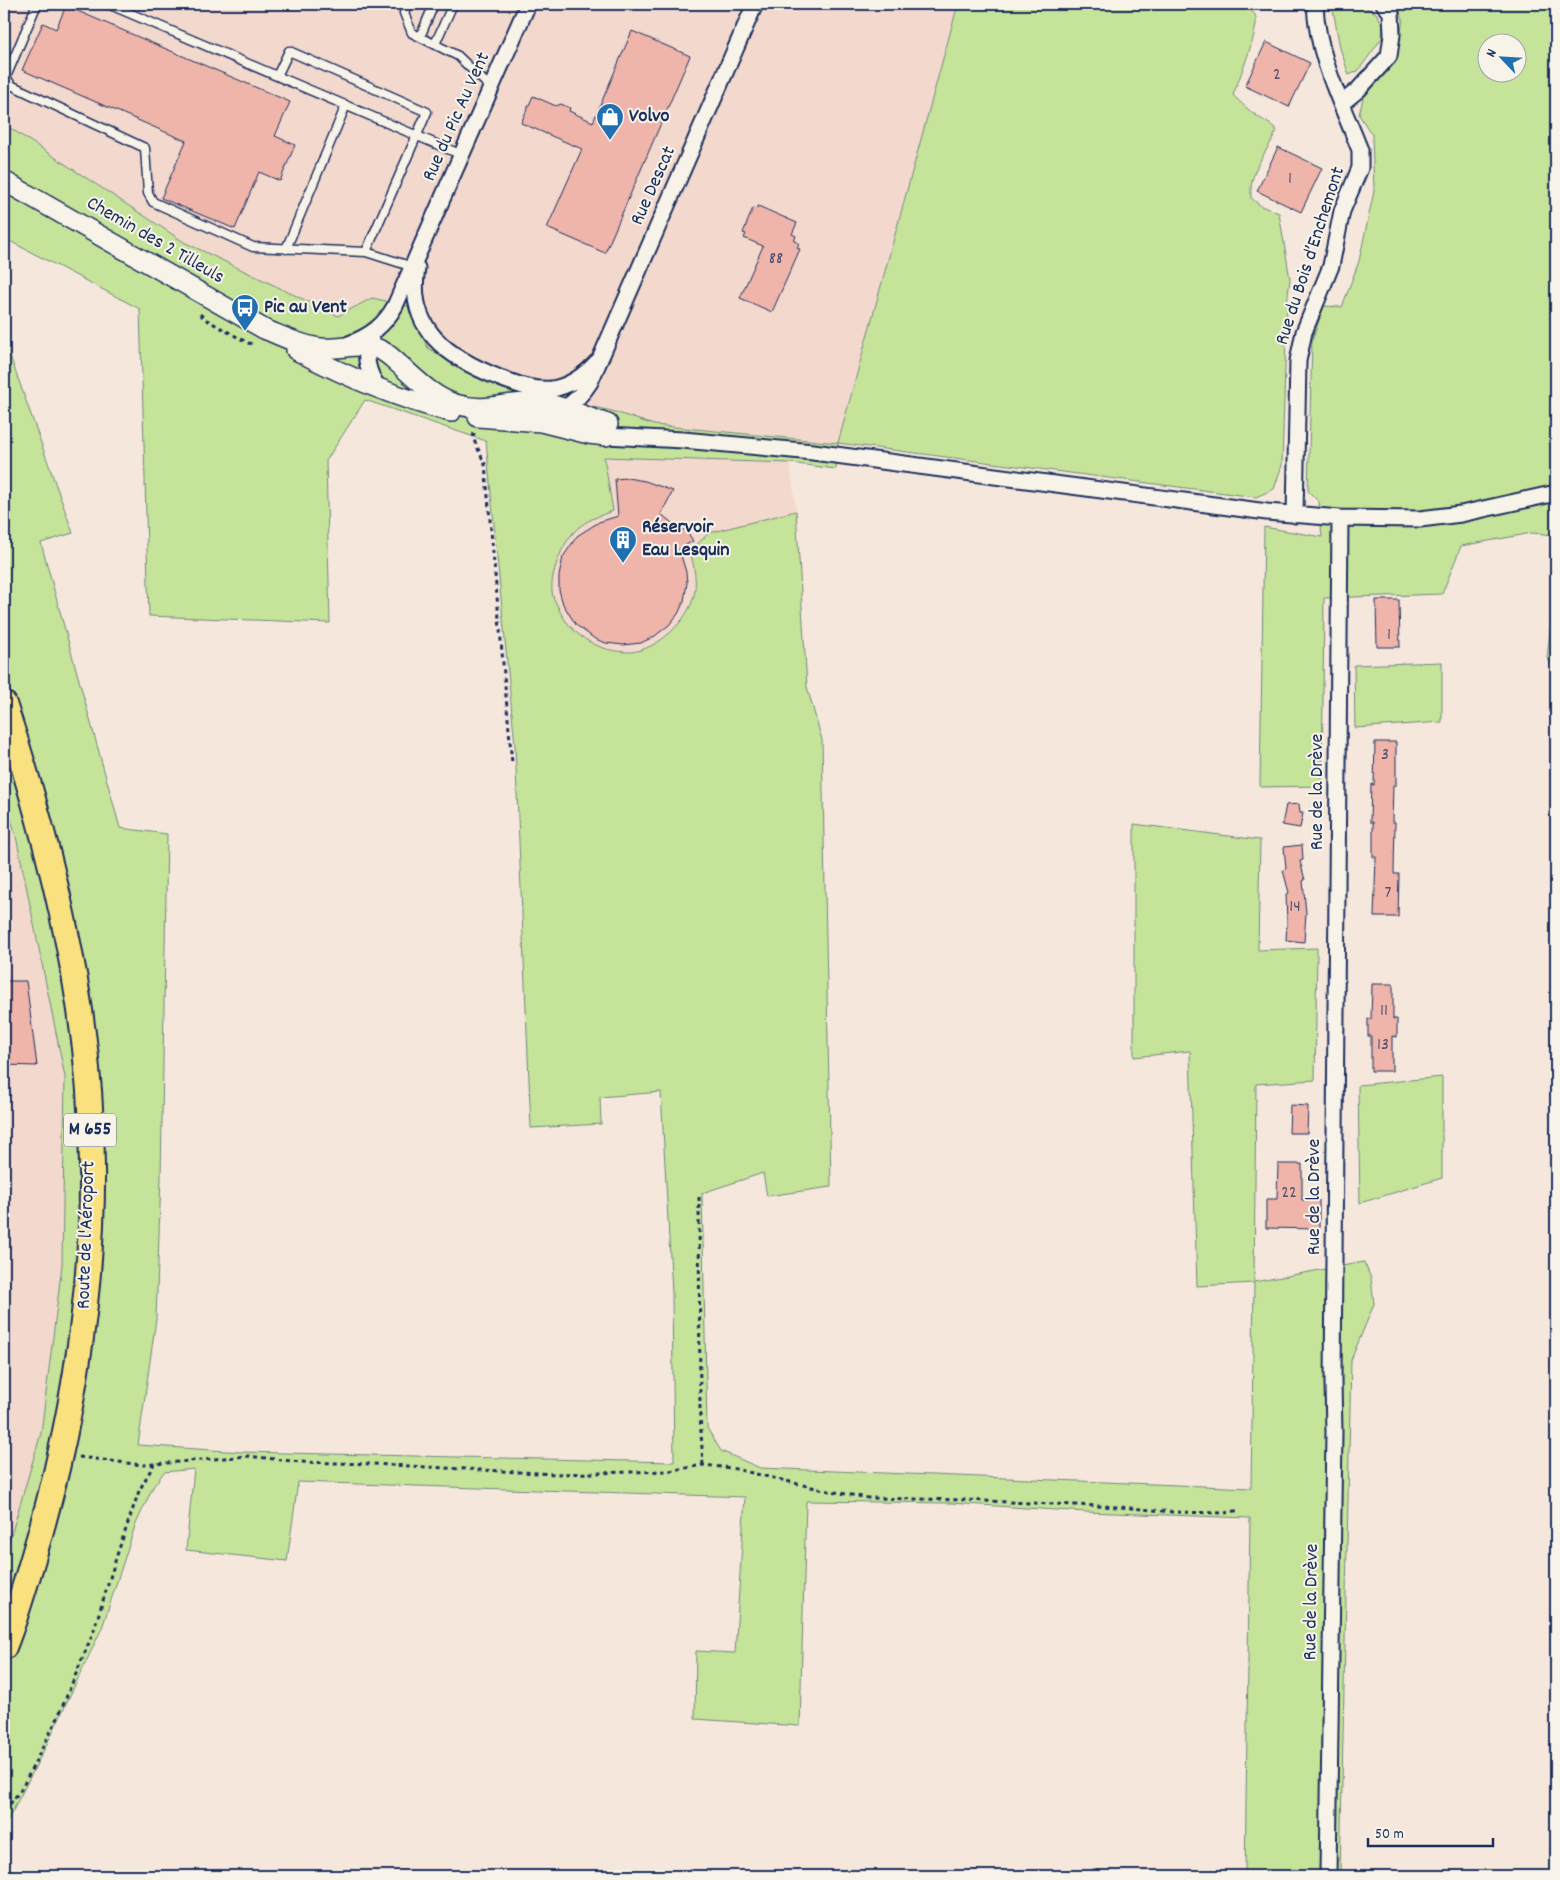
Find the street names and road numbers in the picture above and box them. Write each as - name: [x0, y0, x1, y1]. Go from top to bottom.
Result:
- street label: Rue du Pic Au Vent: [416, 48, 498, 186]
- street label: Rue Descat: [624, 142, 684, 230]
- street label: Rue du Bois d’Enchemont: [1269, 163, 1353, 349]
- street label: Chemin des 2 Tilleuls: [81, 190, 229, 292]
- street label: Rue de la Drève: [1304, 733, 1332, 850]
- road number: M 655: [64, 1114, 116, 1146]
- street label: Rue de la Drève: [1301, 1138, 1329, 1255]
- street label: Route de l'Aéroport: [70, 1160, 104, 1310]
- street label: Rue de la Drève: [1297, 1543, 1327, 1661]

